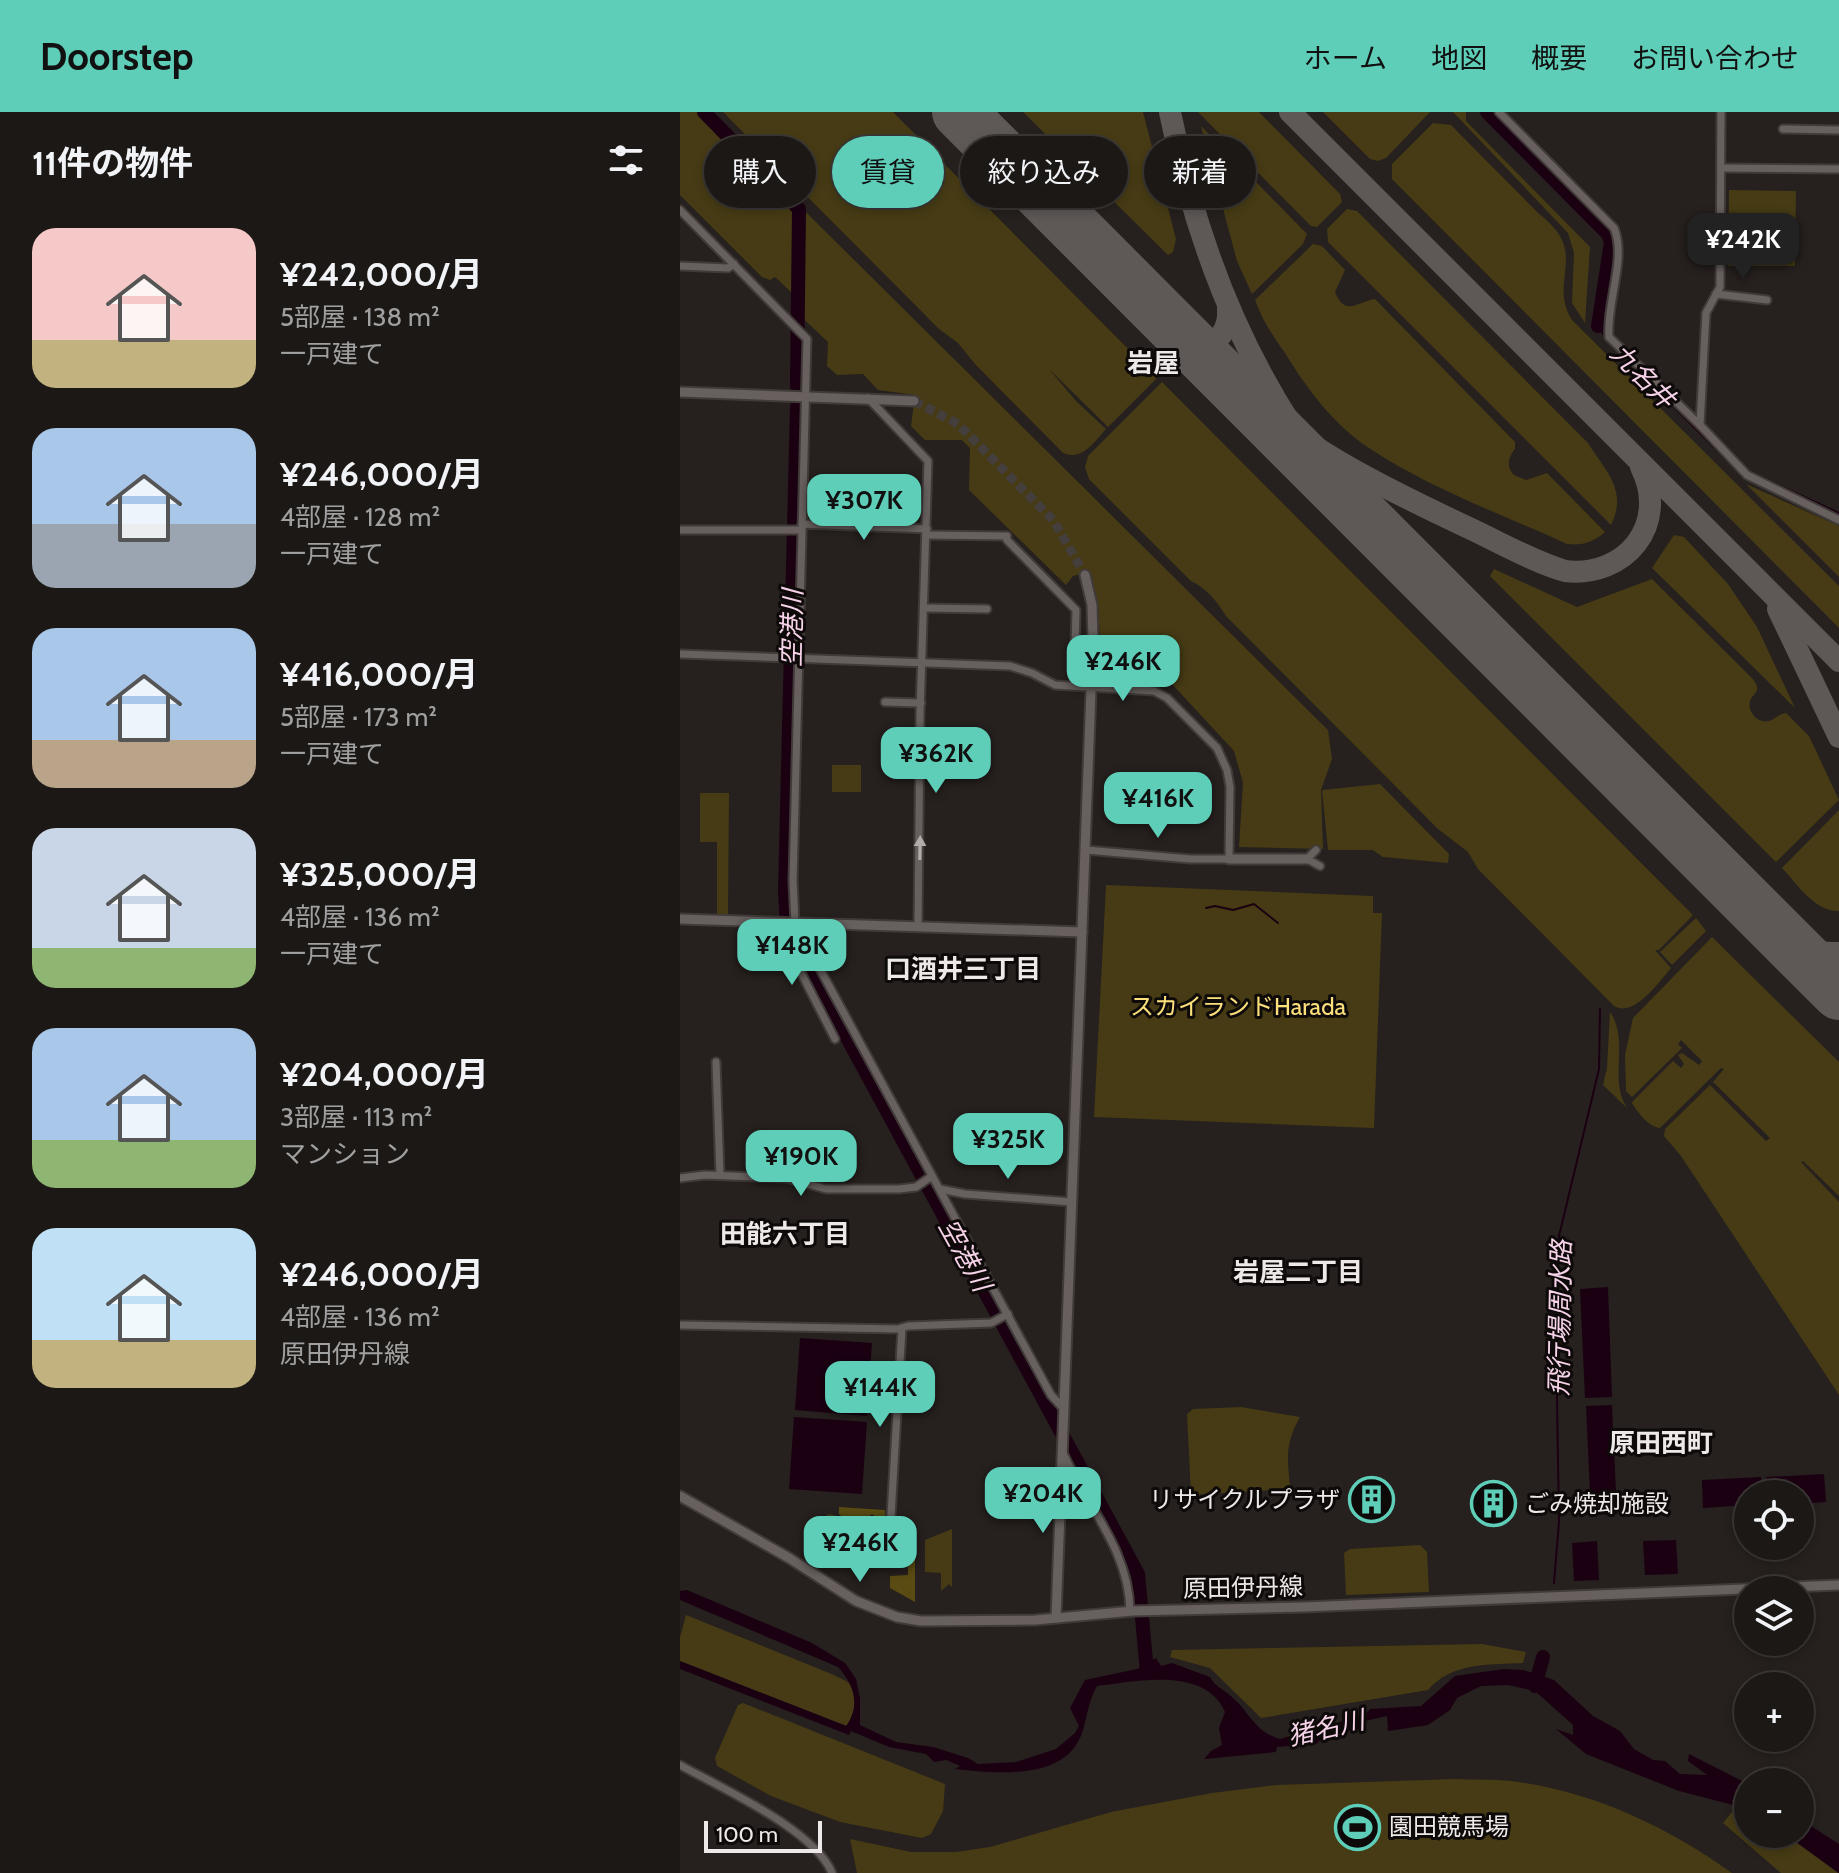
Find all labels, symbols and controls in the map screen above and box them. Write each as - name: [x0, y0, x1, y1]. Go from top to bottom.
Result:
- text: Doorstep: [40, 33, 193, 80]
- text: ホーム: [1304, 41, 1387, 75]
- text: 地図: [1431, 41, 1487, 75]
- text: 概要: [1531, 41, 1587, 75]
- text: お問い合わせ: [1631, 41, 1799, 75]
- chip: 購入: [704, 136, 816, 208]
- chip: 賃貸: [832, 136, 944, 208]
- chip: 絞り込み: [960, 136, 1128, 208]
- chip: 新着: [1144, 136, 1256, 208]
- icon: filters: [604, 138, 648, 182]
- text: 11件の物件: [32, 142, 193, 184]
- pin: ¥242K: [1687, 213, 1799, 281]
- text: ¥242K: [1705, 223, 1781, 255]
- text: ¥242,000/月: [280, 253, 483, 295]
- icon: home: [96, 260, 192, 356]
- text: 5部屋 · 138 m²: [280, 301, 440, 333]
- water label: 九名井: [1604, 337, 1683, 416]
- text: 一戸建て: [280, 338, 384, 370]
- district label: 岩屋: [1127, 347, 1179, 379]
- text: ¥246,000/月: [280, 453, 484, 495]
- icon: home: [96, 460, 192, 556]
- pin: ¥307K: [808, 474, 920, 542]
- text: ¥307K: [825, 484, 903, 516]
- text: 4部屋 · 128 m²: [280, 501, 440, 533]
- text: 一戸建て: [280, 538, 384, 570]
- water label: 空港川: [775, 586, 809, 667]
- pin: ¥246K: [1067, 635, 1179, 703]
- text: ¥246K: [1085, 645, 1161, 677]
- text: ¥416,000/月: [280, 653, 478, 695]
- icon: home: [96, 660, 192, 756]
- text: 5部屋 · 173 m²: [280, 701, 437, 733]
- pin: ¥362K: [880, 727, 992, 795]
- text: ¥362K: [899, 737, 973, 769]
- text: 一戸建て: [280, 738, 384, 770]
- pin: ¥416K: [1102, 772, 1214, 840]
- text: ¥416K: [1122, 782, 1194, 814]
- one-way arrow: [913, 835, 926, 860]
- text: ¥325,000/月: [280, 853, 480, 895]
- icon: home: [96, 860, 192, 956]
- text: 4部屋 · 136 m²: [280, 901, 440, 933]
- pin: ¥148K: [736, 919, 848, 987]
- text: ¥148K: [755, 929, 829, 961]
- text: 一戸建て: [280, 938, 384, 970]
- district label: 口酒井三丁目: [885, 953, 1041, 985]
- park label: スカイランドHarada: [1130, 992, 1346, 1021]
- text: ¥204,000/月: [280, 1053, 489, 1095]
- icon: home: [96, 1060, 192, 1156]
- text: 3部屋 · 113 m²: [280, 1101, 432, 1133]
- pin: ¥325K: [952, 1113, 1064, 1181]
- text: ¥325K: [971, 1123, 1045, 1155]
- pin: ¥190K: [745, 1130, 857, 1198]
- text: マンション: [280, 1138, 410, 1170]
- text: ¥190K: [764, 1140, 838, 1172]
- water label: 空港川: [932, 1213, 999, 1299]
- district label: 田能六丁目: [720, 1218, 850, 1250]
- water label: 飛行場周水路: [1543, 1238, 1577, 1396]
- text: ¥246,000/月: [280, 1253, 484, 1295]
- district label: 岩屋二丁目: [1233, 1256, 1363, 1288]
- icon: home: [96, 1260, 192, 1356]
- text: 4部屋 · 136 m²: [280, 1301, 440, 1333]
- text: 原田伊丹線: [280, 1338, 410, 1370]
- pin: ¥144K: [824, 1361, 936, 1429]
- text: ¥144K: [843, 1371, 917, 1403]
- district label: 原田西町: [1609, 1427, 1713, 1459]
- pin: ¥204K: [987, 1467, 1099, 1535]
- building icon: リサイクルプラザ: [1347, 1476, 1395, 1524]
- text: ¥204K: [1003, 1477, 1083, 1509]
- building icon: ごみ焼却施設: [1470, 1480, 1518, 1528]
- map controls: [1734, 1480, 1814, 1848]
- button: locate: [1734, 1480, 1814, 1560]
- place label: リサイクルプラザ: [1149, 1485, 1340, 1514]
- place label: ごみ焼却施設: [1525, 1489, 1669, 1518]
- pin: ¥246K: [804, 1516, 916, 1584]
- text: ¥246K: [822, 1526, 898, 1558]
- street label: 原田伊丹線: [1183, 1572, 1303, 1603]
- button: layers: [1734, 1576, 1814, 1656]
- button: +: [1734, 1672, 1814, 1752]
- water label: 猪名川: [1284, 1703, 1371, 1752]
- button: −: [1734, 1768, 1814, 1848]
- sports icon: 園田競馬場: [1334, 1803, 1382, 1851]
- place label: 園田競馬場: [1389, 1812, 1509, 1841]
- scale bar: [704, 1817, 822, 1853]
- text: 100 m: [716, 1821, 778, 1848]

